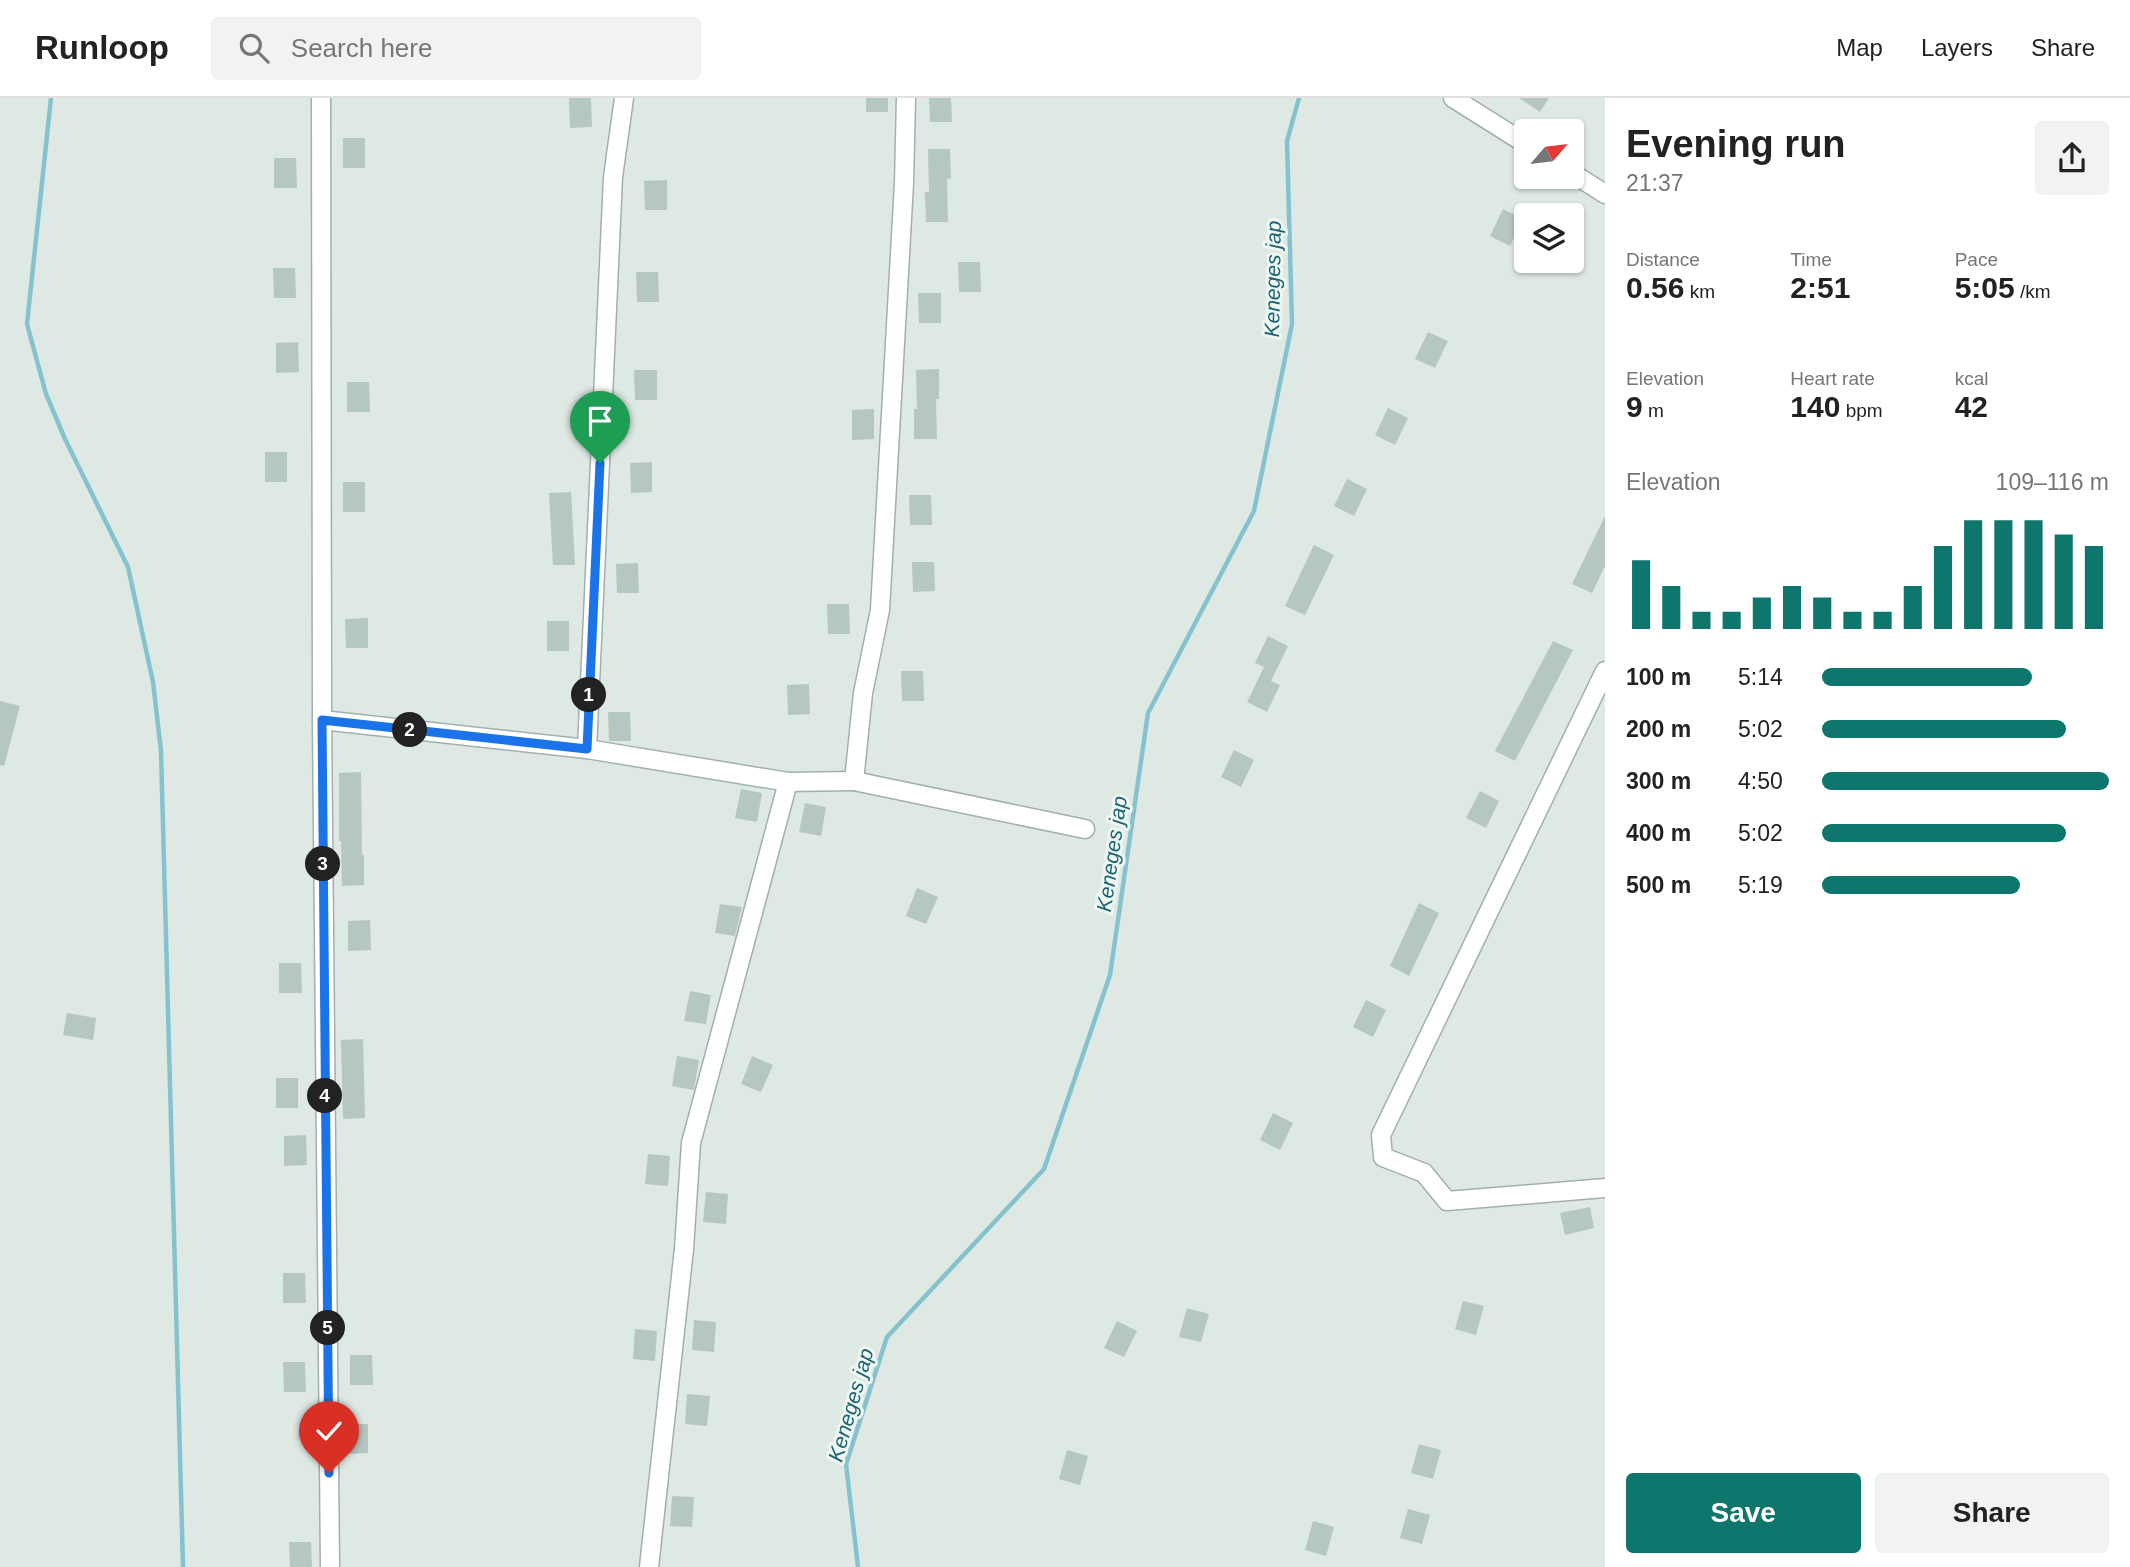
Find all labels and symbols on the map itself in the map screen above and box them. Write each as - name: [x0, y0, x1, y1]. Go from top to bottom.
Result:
- north arrow: [1514, 119, 1584, 189]
- water label: Keneges jap: [1260, 220, 1285, 338]
- pin: [570, 391, 630, 463]
- pin: 1: [572, 678, 606, 712]
- pin: 2: [392, 712, 428, 748]
- water label: Keneges jap: [1092, 795, 1131, 913]
- pin: 3: [306, 846, 340, 882]
- pin: 4: [308, 1079, 342, 1114]
- pin: 5: [310, 1310, 346, 1346]
- water label: Keneges jap: [823, 1346, 878, 1464]
- pin: [299, 1401, 359, 1473]

